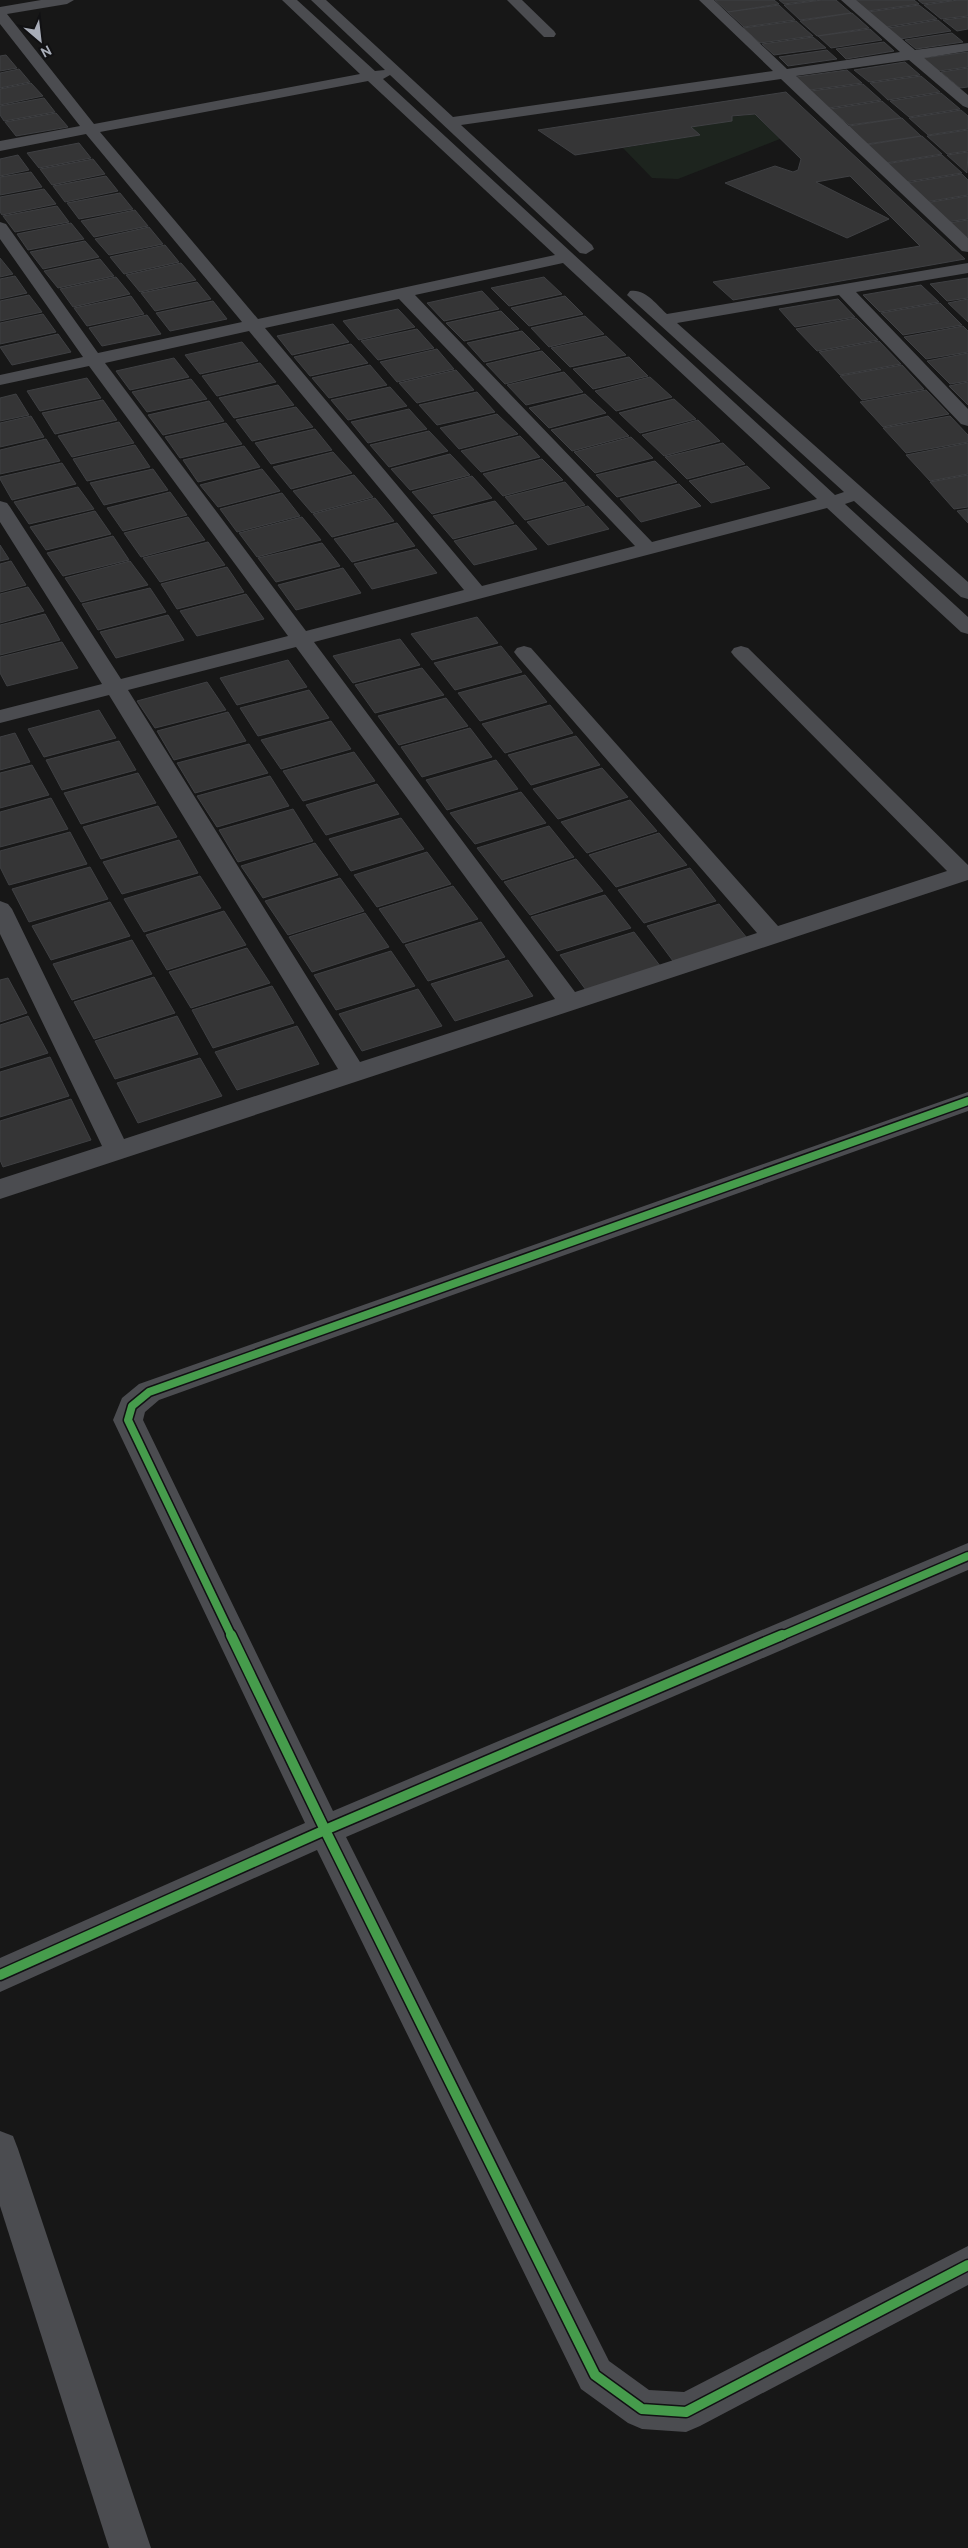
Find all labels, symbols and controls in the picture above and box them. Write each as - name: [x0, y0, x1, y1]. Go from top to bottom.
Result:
- north arrow: [15, 15, 65, 65]
- text: N: [37, 40, 54, 60]

